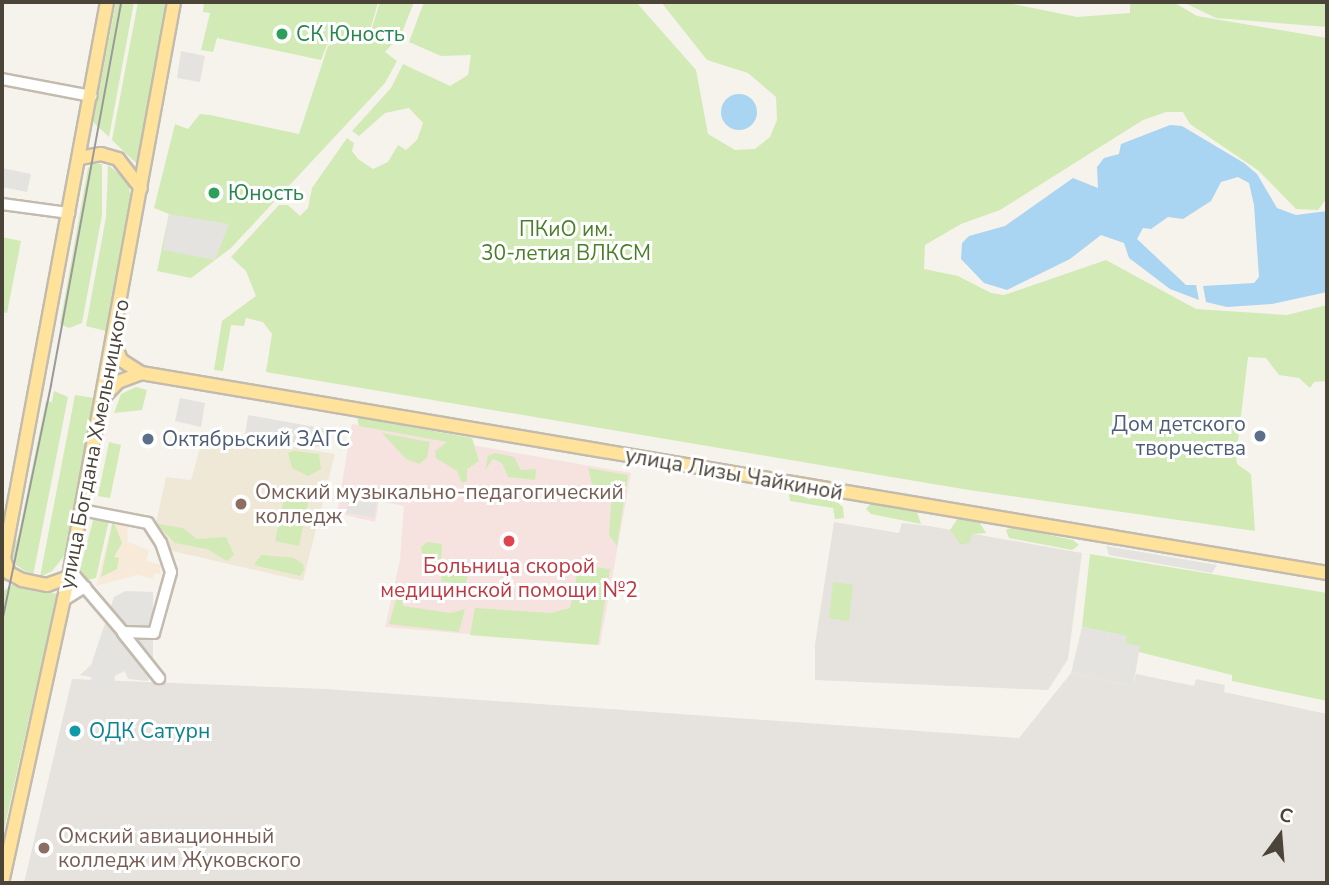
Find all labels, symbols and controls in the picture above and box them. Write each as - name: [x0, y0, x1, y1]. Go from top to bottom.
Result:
- place label: СК Юность: [296, 21, 405, 47]
- marker: СК Юность: [274, 26, 290, 42]
- place label: Юность: [228, 180, 304, 206]
- marker: Юность: [206, 185, 222, 201]
- park label: ПКиО им. 30-летия ВЛКСМ: [481, 216, 651, 266]
- street label: улица Богдана Хмельницкого: [53, 297, 135, 591]
- place label: Дом детского творчества: [1112, 411, 1246, 461]
- place label: Октябрьский ЗАГС: [162, 426, 350, 452]
- marker: Дом детского творчества: [1252, 428, 1268, 444]
- marker: Октябрьский ЗАГС: [140, 431, 156, 447]
- street label: улица Лизы Чайкиной: [623, 442, 845, 506]
- place label: Омский музыкально-педагогический колледж: [255, 479, 624, 529]
- marker: Омский музыкально-педагогический колледж: [233, 496, 249, 512]
- marker: Больница скорой медицинской помощи №2: [499, 531, 519, 551]
- place label: Больница скорой медицинской помощи №2: [380, 553, 638, 603]
- place label: ОДК Сатурн: [89, 718, 210, 744]
- marker: ОДК Сатурн: [67, 723, 83, 739]
- north arrow: [1245, 801, 1315, 871]
- text: С: [1276, 802, 1296, 830]
- place label: Омский авиационный колледж им Жуковского: [58, 823, 301, 873]
- marker: Омский авиационный колледж им Жуковского: [36, 840, 52, 856]

